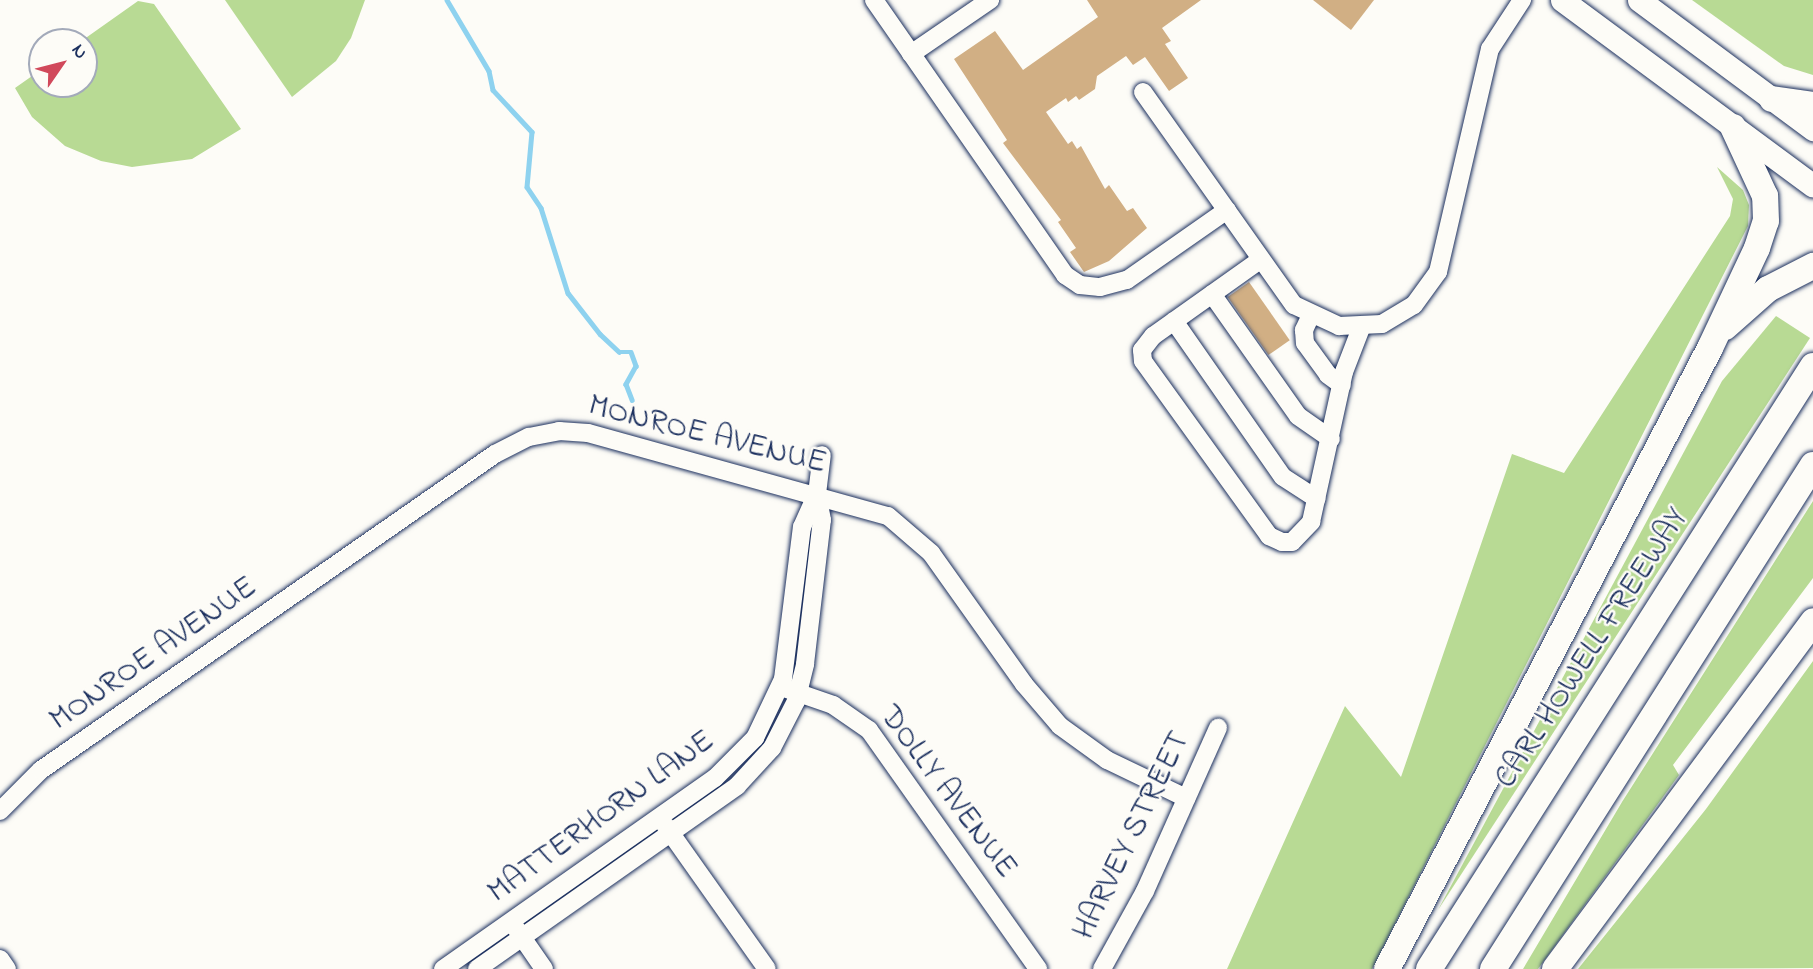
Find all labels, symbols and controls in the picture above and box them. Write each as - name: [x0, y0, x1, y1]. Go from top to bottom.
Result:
- north arrow: [28, 28, 98, 98]
- text: N: [64, 39, 94, 65]
- street label: MONROE AVENUE: [584, 388, 830, 484]
- street label: CARL HOWELL FREEWAY: [1488, 502, 1698, 796]
- street label: MONROE AVENUE: [43, 569, 265, 741]
- street label: DOLLY AVENUE: [870, 699, 1024, 887]
- street label: MATTERHORN LANE: [481, 723, 723, 913]
- street label: HARVEY STREET: [1066, 726, 1200, 946]

